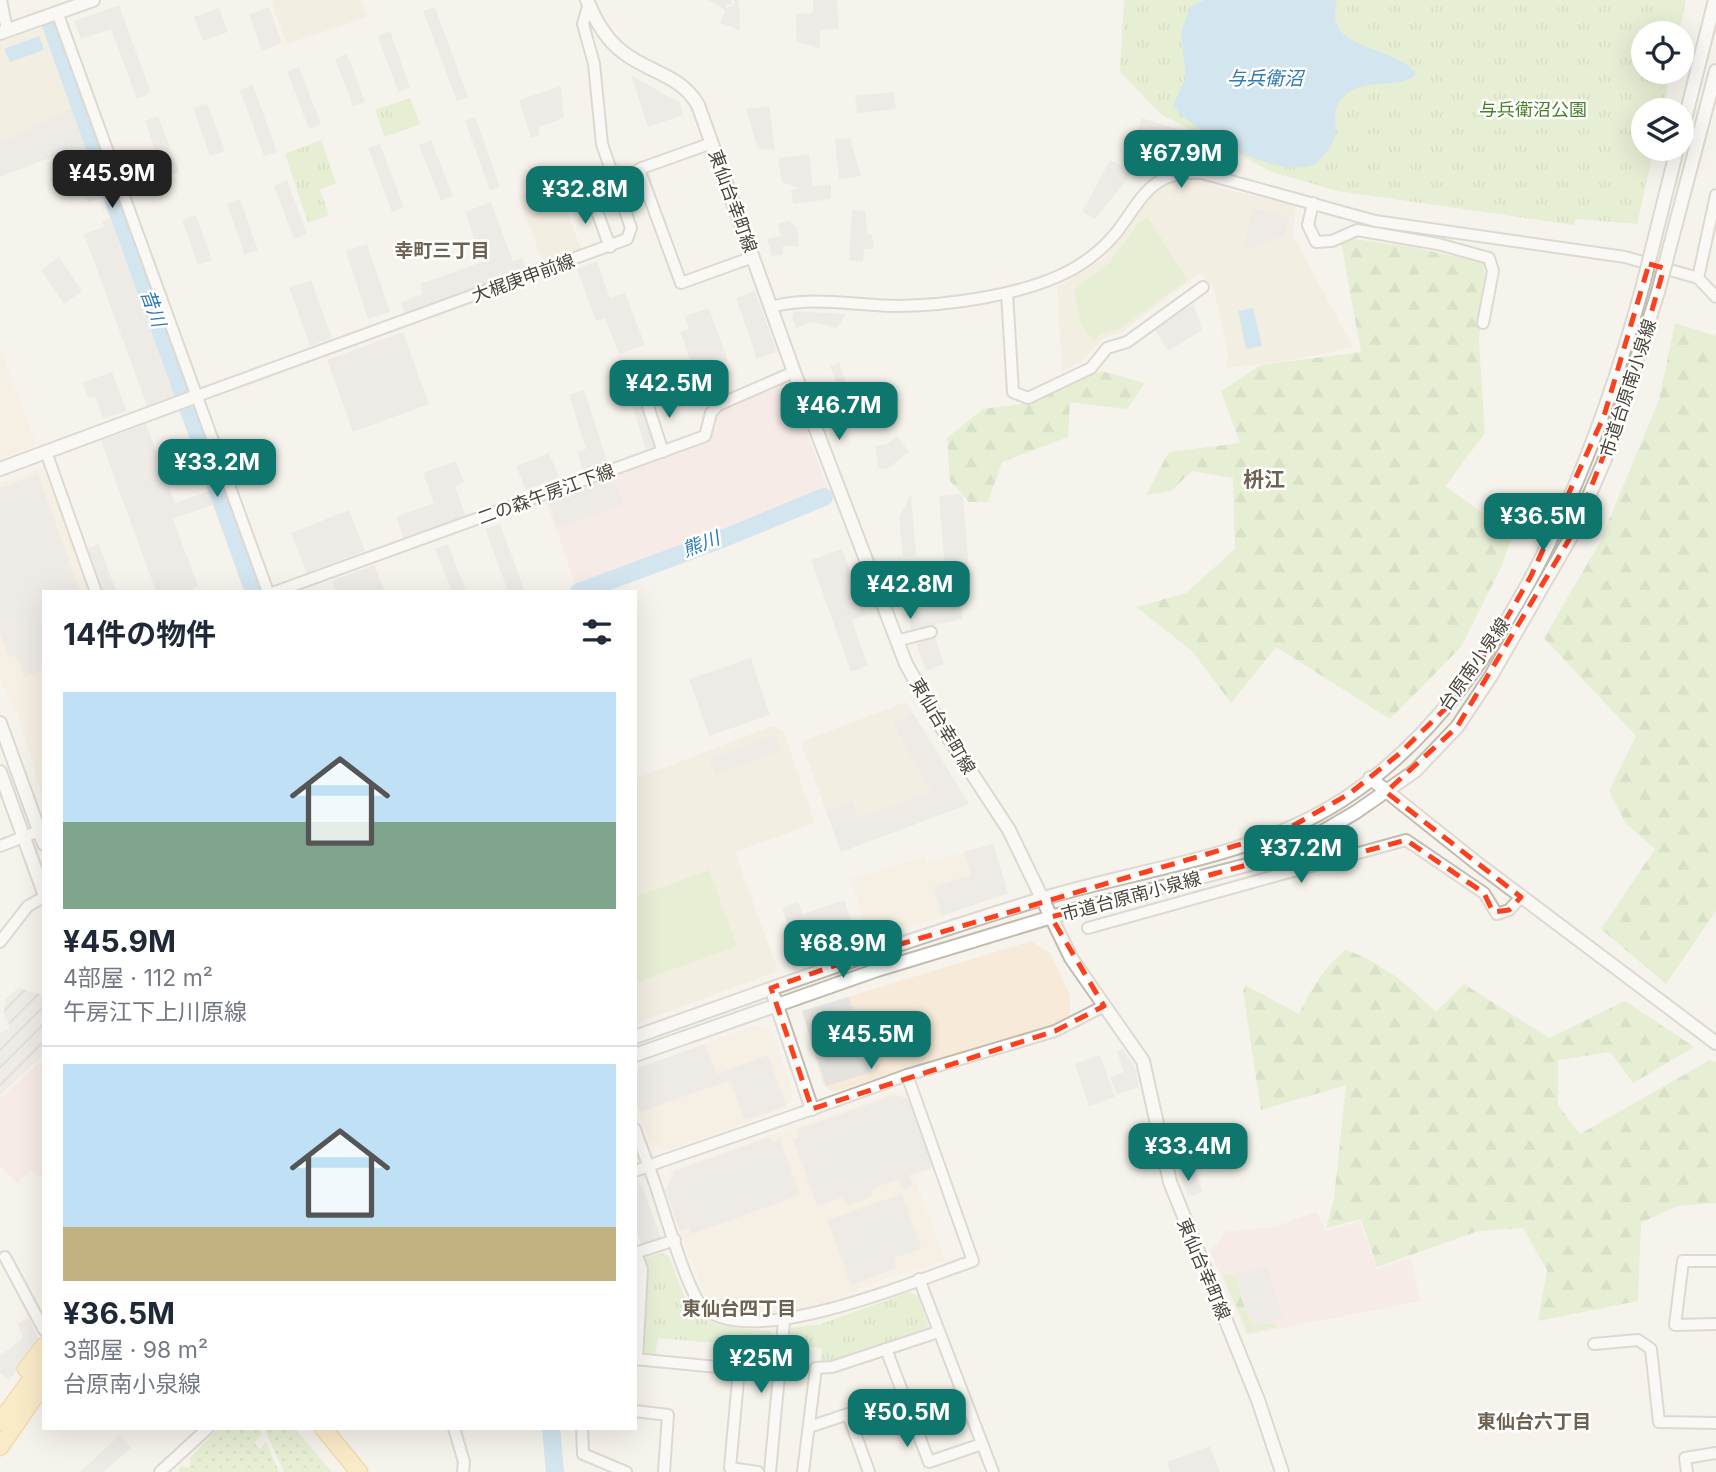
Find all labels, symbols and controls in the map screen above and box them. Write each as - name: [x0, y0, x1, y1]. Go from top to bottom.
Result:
- map controls: [1631, 21, 1694, 161]
- button: locate: [1631, 21, 1694, 84]
- water label: 与兵衛沼: [1227, 67, 1306, 90]
- button: layers: [1631, 98, 1694, 161]
- park label: 与兵衛沼公園: [1479, 99, 1587, 120]
- pin: ¥67.9M: [1124, 130, 1238, 190]
- text: ¥67.9M: [1140, 139, 1222, 167]
- street label: 東仙台幸町線: [705, 147, 761, 255]
- pin: ¥45.9M: [55, 150, 169, 210]
- text: ¥45.9M: [69, 159, 155, 187]
- pin: ¥32.8M: [528, 166, 642, 226]
- text: ¥32.8M: [542, 175, 628, 203]
- district label: 幸町三丁目: [394, 239, 490, 262]
- street label: 大梶庚申前線: [469, 250, 577, 306]
- water label: 昔川: [136, 286, 171, 332]
- street label: 市道台原南小泉線: [1596, 316, 1660, 460]
- pin: ¥42.5M: [612, 360, 726, 420]
- text: ¥42.5M: [626, 369, 712, 397]
- pin: ¥46.7M: [782, 382, 896, 442]
- text: ¥46.7M: [797, 391, 881, 419]
- pin: ¥33.2M: [160, 440, 274, 499]
- text: ¥33.2M: [174, 448, 260, 476]
- street label: 二の森午房江下線: [475, 460, 617, 528]
- district label: 枡江: [1243, 467, 1285, 492]
- pin: ¥36.5M: [1486, 494, 1600, 553]
- text: ¥36.5M: [1500, 502, 1586, 530]
- water label: 熊川: [679, 526, 725, 562]
- pin: ¥42.8M: [853, 562, 967, 621]
- text: ¥42.8M: [867, 570, 953, 598]
- icon: filters: [578, 613, 616, 651]
- street label: 台原南小泉線: [1434, 614, 1514, 714]
- text: 14件の物件: [63, 616, 216, 652]
- street label: 東仙台幸町線: [906, 674, 980, 778]
- icon: home: [277, 738, 403, 864]
- pin: ¥37.2M: [1244, 826, 1358, 885]
- text: ¥37.2M: [1260, 834, 1342, 862]
- street label: 市道台原南小泉線: [1059, 867, 1203, 925]
- pin: ¥68.9M: [786, 920, 900, 980]
- text: ¥45.9M: [63, 923, 176, 959]
- text: ¥68.9M: [800, 929, 886, 957]
- text: 4部屋 · 112 m²: [63, 964, 213, 992]
- text: 午房江下上川原線: [63, 998, 247, 1026]
- pin: ¥45.5M: [814, 1012, 928, 1071]
- text: ¥45.5M: [828, 1020, 914, 1048]
- icon: home: [277, 1110, 403, 1236]
- pin: ¥33.4M: [1131, 1124, 1245, 1183]
- text: ¥33.4M: [1145, 1132, 1232, 1160]
- street label: 東仙台幸町線: [1173, 1215, 1235, 1323]
- text: ¥36.5M: [63, 1295, 175, 1331]
- district label: 東仙台四丁目: [682, 1297, 796, 1320]
- text: 3部屋 · 98 m²: [63, 1336, 208, 1364]
- pin: ¥25M: [720, 1336, 802, 1395]
- text: ¥25M: [729, 1344, 793, 1372]
- text: 台原南小泉線: [63, 1370, 201, 1398]
- pin: ¥50.5M: [850, 1390, 964, 1449]
- text: ¥50.5M: [864, 1398, 950, 1426]
- district label: 東仙台六丁目: [1477, 1410, 1591, 1433]

